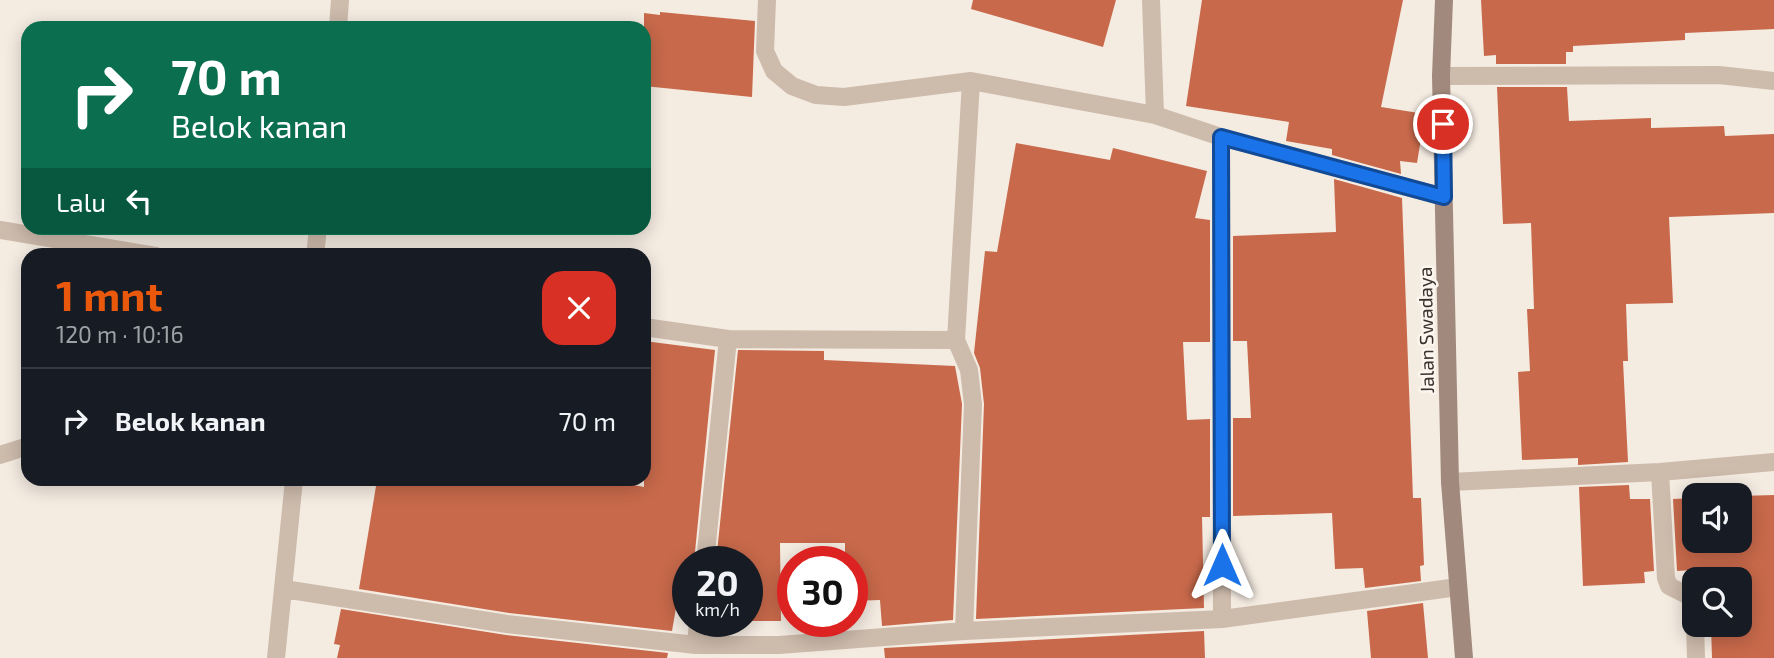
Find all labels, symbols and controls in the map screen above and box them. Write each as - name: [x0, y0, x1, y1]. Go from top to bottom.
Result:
- text: 70 m: [171, 46, 282, 105]
- icon: right: [56, 49, 147, 140]
- pin: [1413, 94, 1473, 154]
- icon: arrive: [1424, 105, 1462, 143]
- text: Belok kanan: [171, 106, 347, 144]
- icon: left: [120, 182, 158, 220]
- text: Lalu: [56, 186, 106, 217]
- street label: Jalan Swadaya: [1413, 267, 1438, 393]
- text: 1 mnt: [56, 269, 163, 319]
- button: close: [542, 271, 616, 345]
- text: 120 m · 10:16: [56, 320, 184, 348]
- icon: right: [56, 402, 94, 440]
- text: Belok kanan: [115, 405, 266, 436]
- text: 70 m: [558, 405, 616, 436]
- map controls: [1682, 483, 1752, 637]
- button: sound: [1682, 483, 1752, 553]
- position arrow: [1185, 528, 1259, 602]
- speed limit sign: 30: [777, 546, 868, 637]
- text: 20: [696, 561, 739, 603]
- button: search: [1682, 567, 1752, 637]
- text: km/h: [695, 598, 740, 620]

